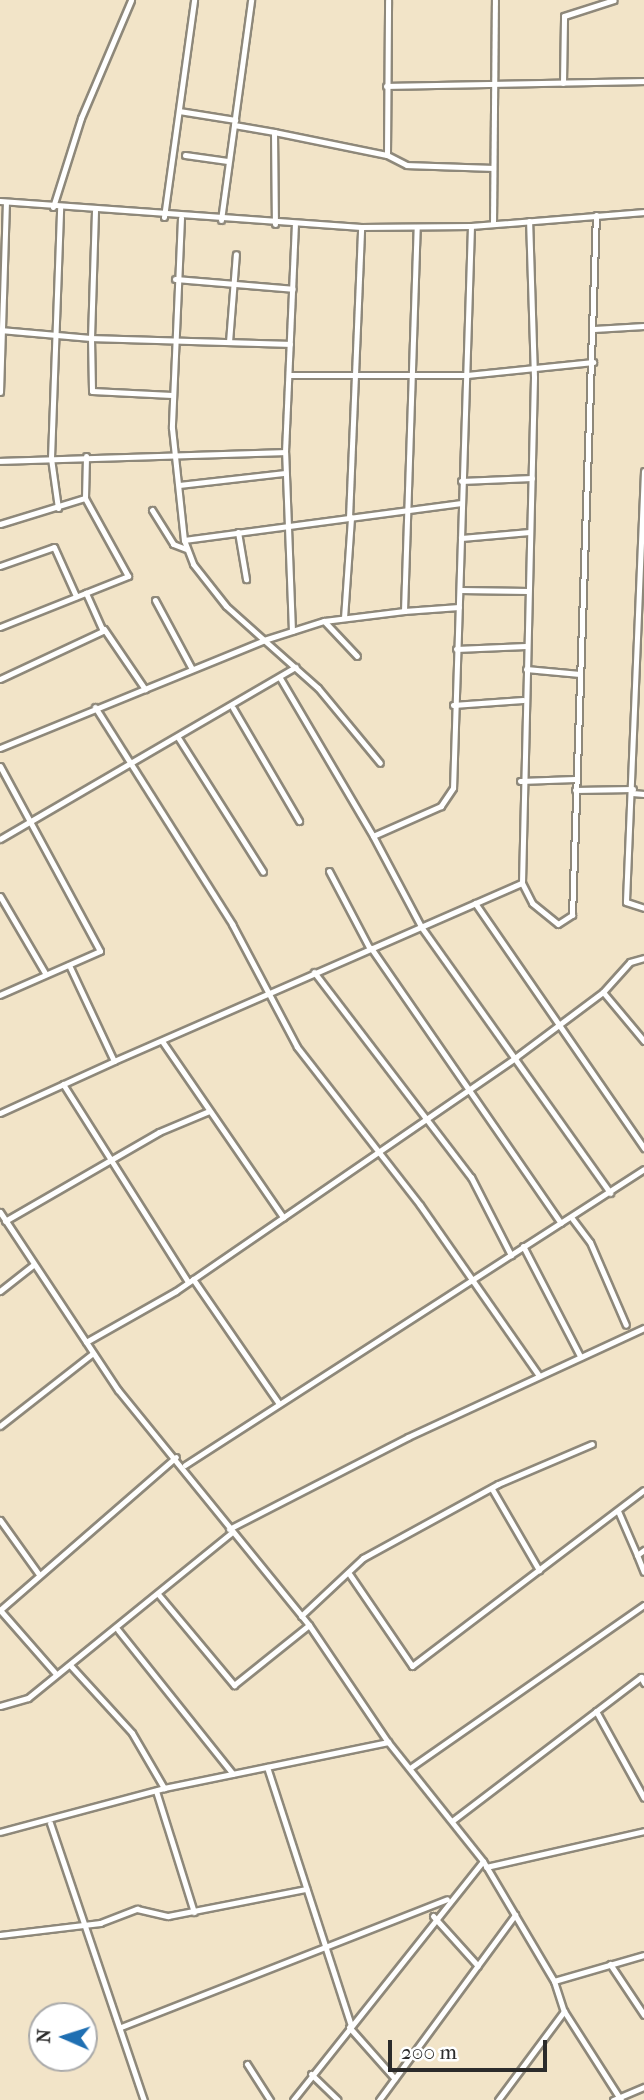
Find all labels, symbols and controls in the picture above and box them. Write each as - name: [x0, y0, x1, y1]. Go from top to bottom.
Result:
- north arrow: [28, 2002, 98, 2072]
- scale bar: [392, 2026, 551, 2070]
- text: N: [33, 2028, 55, 2044]
- text: 200 m: [401, 2040, 457, 2064]

